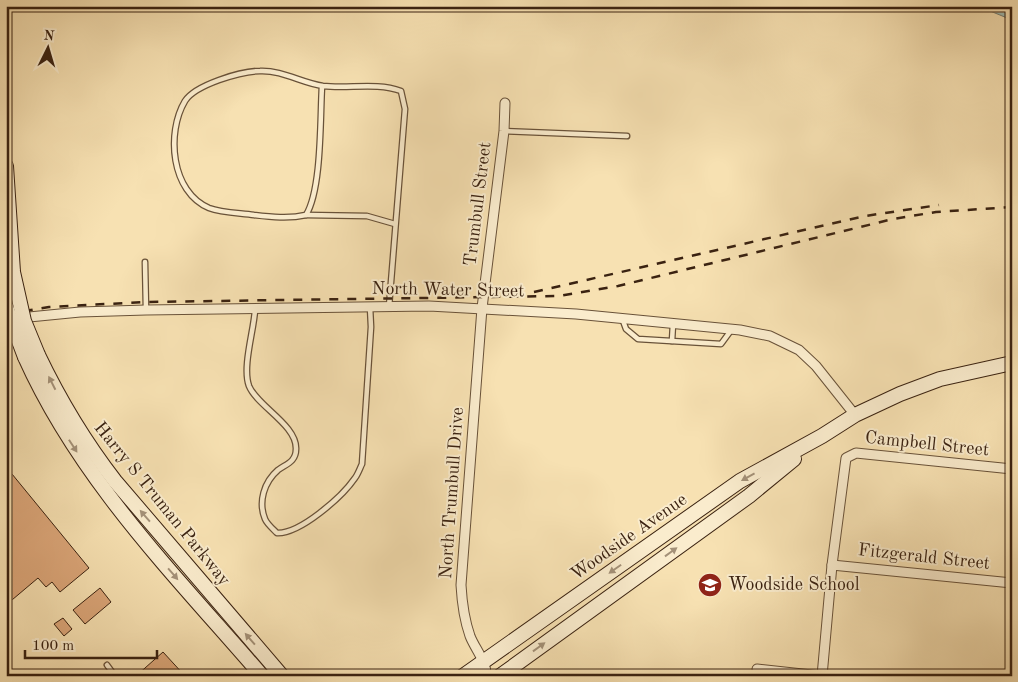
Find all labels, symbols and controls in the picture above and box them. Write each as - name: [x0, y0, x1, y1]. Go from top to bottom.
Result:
- north arrow: [22, 22, 72, 72]
- text: N: [43, 29, 55, 44]
- street label: Trumbull Street: [461, 141, 495, 267]
- street label: North Water Street: [372, 280, 524, 300]
- one-way arrow: [47, 376, 55, 390]
- street label: North Trumbull Drive: [437, 406, 467, 580]
- street label: Harry S Truman Parkway: [90, 419, 234, 590]
- street label: Campbell Street: [864, 429, 990, 459]
- one-way arrow: [68, 439, 78, 453]
- one-way arrow: [741, 473, 756, 481]
- street label: Woodside Avenue: [568, 490, 690, 584]
- one-way arrow: [139, 509, 150, 522]
- street label: Fitzgerald Street: [857, 541, 991, 573]
- one-way arrow: [664, 547, 678, 557]
- one-way arrow: [608, 565, 622, 574]
- one-way arrow: [167, 567, 179, 579]
- school or university icon: Woodside School: [697, 572, 723, 598]
- place label: Woodside School: [728, 576, 860, 594]
- scale bar: [25, 627, 158, 659]
- one-way arrow: [245, 632, 256, 645]
- text: 100 m: [32, 639, 74, 654]
- one-way arrow: [532, 642, 546, 652]

